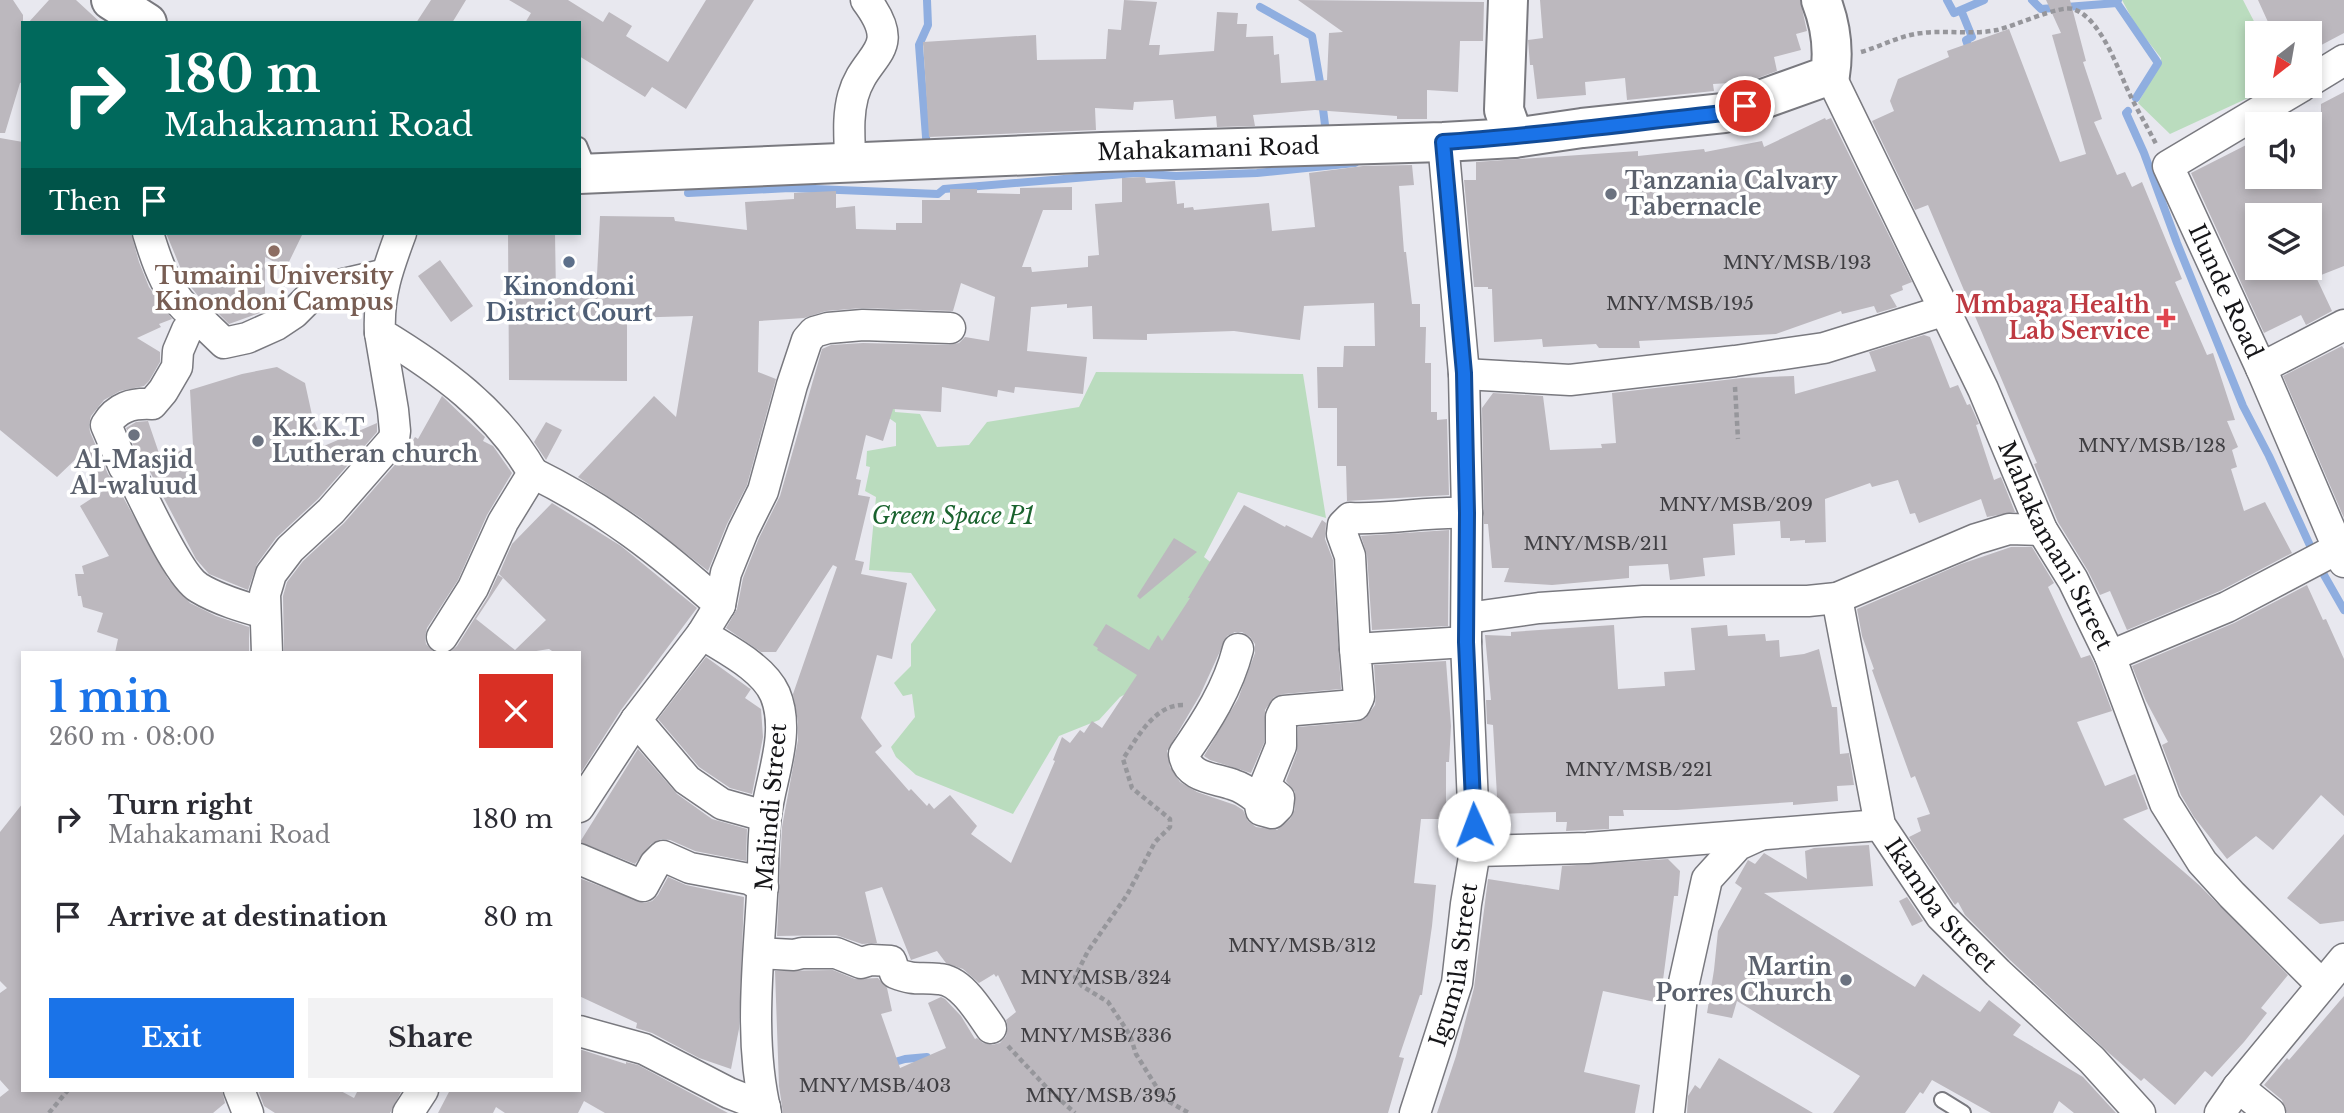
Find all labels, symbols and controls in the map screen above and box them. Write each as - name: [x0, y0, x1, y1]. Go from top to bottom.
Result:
- north arrow: [2245, 21, 2322, 98]
- map controls: [2245, 21, 2322, 280]
- text: 180 m: [164, 44, 321, 105]
- icon: right: [49, 49, 140, 140]
- pin: [1715, 76, 1775, 136]
- icon: arrive: [1726, 87, 1764, 125]
- text: Mahakamani Road: [164, 105, 473, 145]
- button: sound: [2245, 112, 2322, 189]
- street label: Mahakamani Road: [1097, 132, 1320, 166]
- place label: Tanzania Calvary Tabernacle: [1625, 167, 1839, 221]
- icon: arrive: [135, 182, 173, 220]
- text: Then: [49, 185, 121, 217]
- marker: Tanzania Calvary Tabernacle: [1603, 186, 1619, 202]
- button: layers: [2245, 203, 2322, 280]
- street label: Ilunde Road: [2183, 220, 2269, 363]
- marker: Tumaini University Kinondoni Campus: [266, 243, 282, 259]
- house number: MNY/MSB/193: [1723, 251, 1871, 274]
- marker: Kinondoni District Court: [561, 254, 577, 270]
- place label: Tumaini University Kinondoni Campus: [155, 262, 394, 316]
- place label: Kinondoni District Court: [485, 273, 653, 327]
- place label: Mmbaga Health Lab Service: [1955, 291, 2151, 345]
- house number: MNY/MSB/195: [1606, 292, 1754, 315]
- marker: Mmbaga Health Lab Service: [2156, 308, 2176, 328]
- place label: K.K.K.T Lutheran church: [272, 414, 479, 468]
- marker: Al-Masjid Al-waluud: [126, 427, 142, 443]
- marker: K.K.K.T Lutheran church: [250, 433, 266, 449]
- house number: MNY/MSB/128: [2078, 434, 2226, 457]
- street label: Mahakamani Street: [1992, 437, 2119, 655]
- place label: Al-Masjid Al-waluud: [69, 446, 198, 500]
- house number: MNY/MSB/209: [1659, 493, 1813, 516]
- park label: Green Space P1: [872, 502, 1034, 530]
- house number: MNY/MSB/211: [1524, 532, 1669, 555]
- text: 1 min: [49, 671, 171, 723]
- button: close: [479, 674, 553, 748]
- street label: Malindi Street: [750, 722, 792, 892]
- text: 260 m · 08:00: [49, 723, 215, 751]
- house number: MNY/MSB/221: [1565, 758, 1713, 781]
- position arrow: [1437, 788, 1511, 862]
- text: Turn right: [108, 789, 253, 821]
- icon: right: [49, 800, 87, 838]
- text: 180 m: [472, 803, 553, 835]
- text: Mahakamani Road: [108, 821, 330, 849]
- street label: Ikamba Street: [1879, 833, 2003, 978]
- street label: Igumila Street: [1423, 880, 1483, 1050]
- icon: arrive: [49, 898, 87, 936]
- text: Arrive at destination: [108, 901, 388, 933]
- text: 80 m: [483, 901, 553, 933]
- house number: MNY/MSB/312: [1228, 934, 1376, 957]
- place label: Martin Porres Church: [1655, 953, 1833, 1007]
- house number: MNY/MSB/324: [1021, 966, 1171, 989]
- marker: Martin Porres Church: [1838, 972, 1854, 988]
- button: Exit: [49, 998, 294, 1078]
- button: Share: [308, 998, 553, 1078]
- house number: MNY/MSB/336: [1020, 1024, 1172, 1047]
- house number: MNY/MSB/403: [799, 1074, 951, 1097]
- house number: MNY/MSB/395: [1025, 1084, 1177, 1107]

